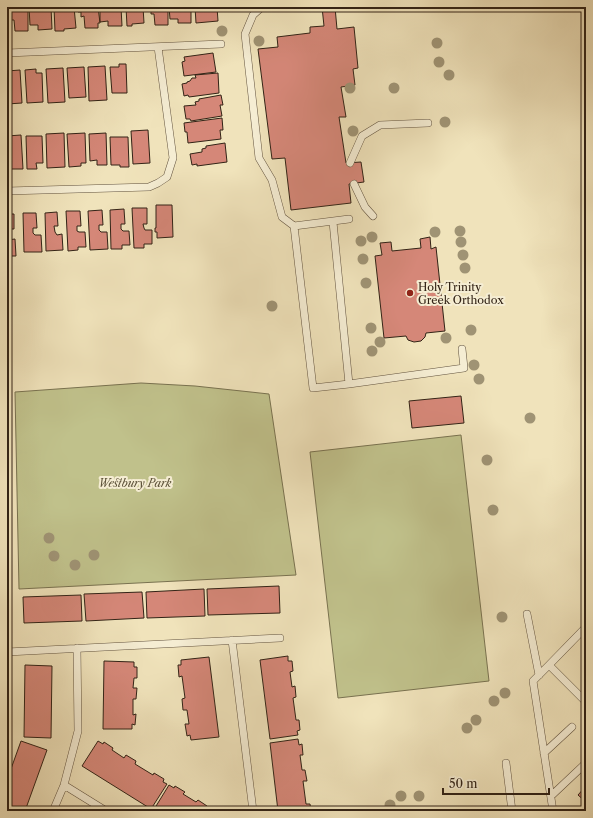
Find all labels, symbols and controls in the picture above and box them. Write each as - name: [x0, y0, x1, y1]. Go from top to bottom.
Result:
- place label: Holy Trinity Greek Orthodox: [418, 280, 504, 307]
- marker: Holy Trinity Greek Orthodox: [405, 288, 415, 298]
- park label: Westbury Park: [99, 476, 172, 490]
- scale bar: [443, 770, 549, 796]
- text: 50 m: [449, 776, 478, 791]

